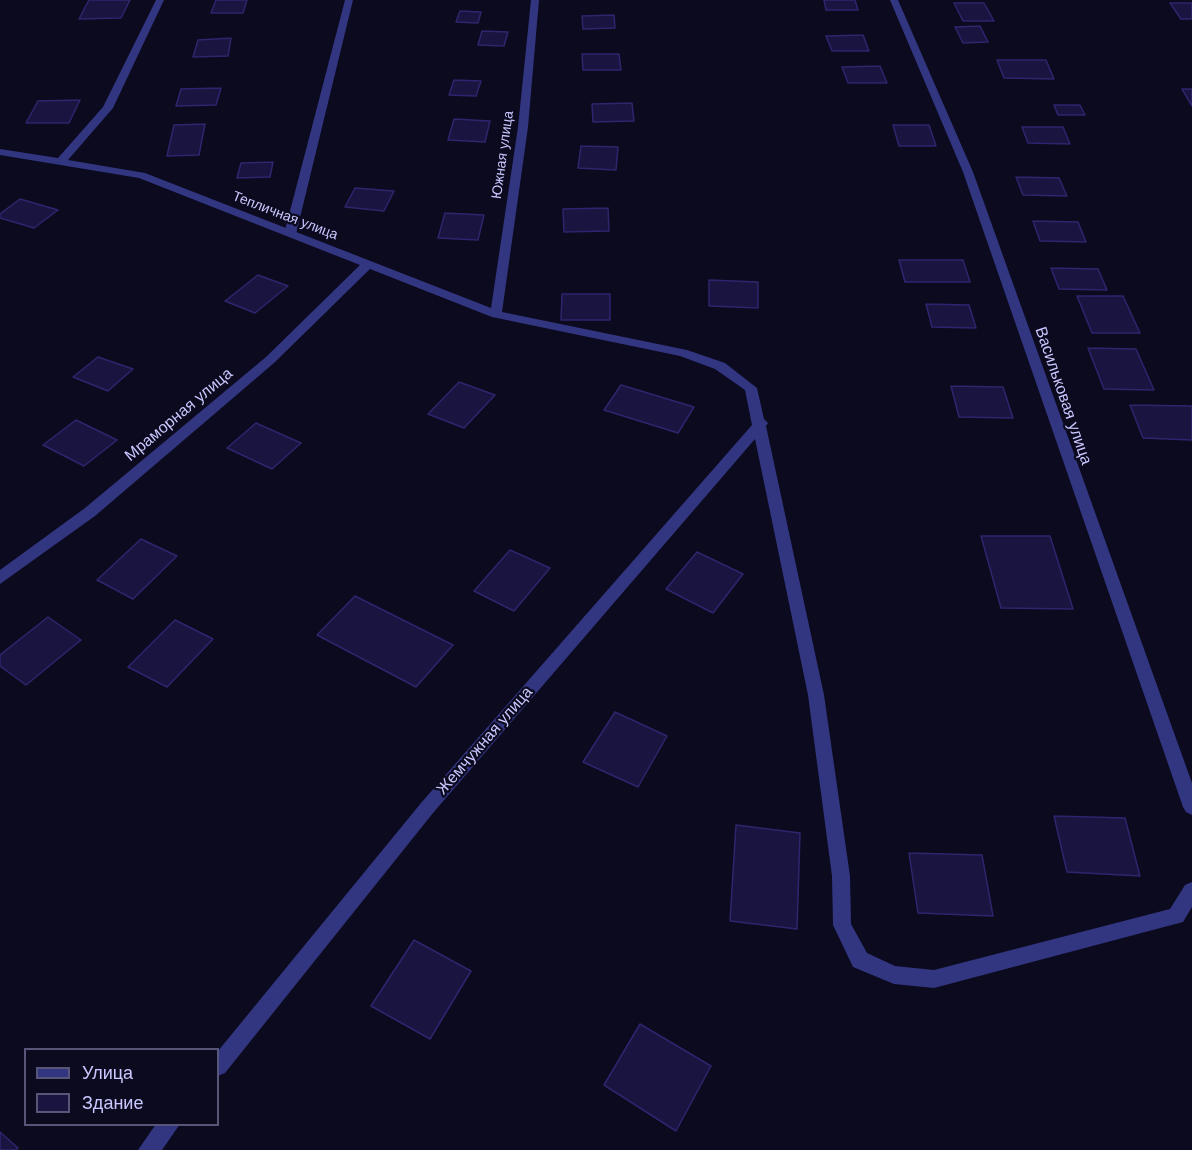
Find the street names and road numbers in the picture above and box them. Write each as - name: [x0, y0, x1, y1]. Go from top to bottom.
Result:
- street label: Южная улица: [488, 110, 518, 200]
- street label: Тепличная улица: [230, 188, 340, 244]
- street label: Васильковая улица: [1030, 325, 1096, 467]
- street label: Мраморная улица: [121, 364, 237, 466]
- street label: Жемчужная улица: [433, 683, 537, 799]

